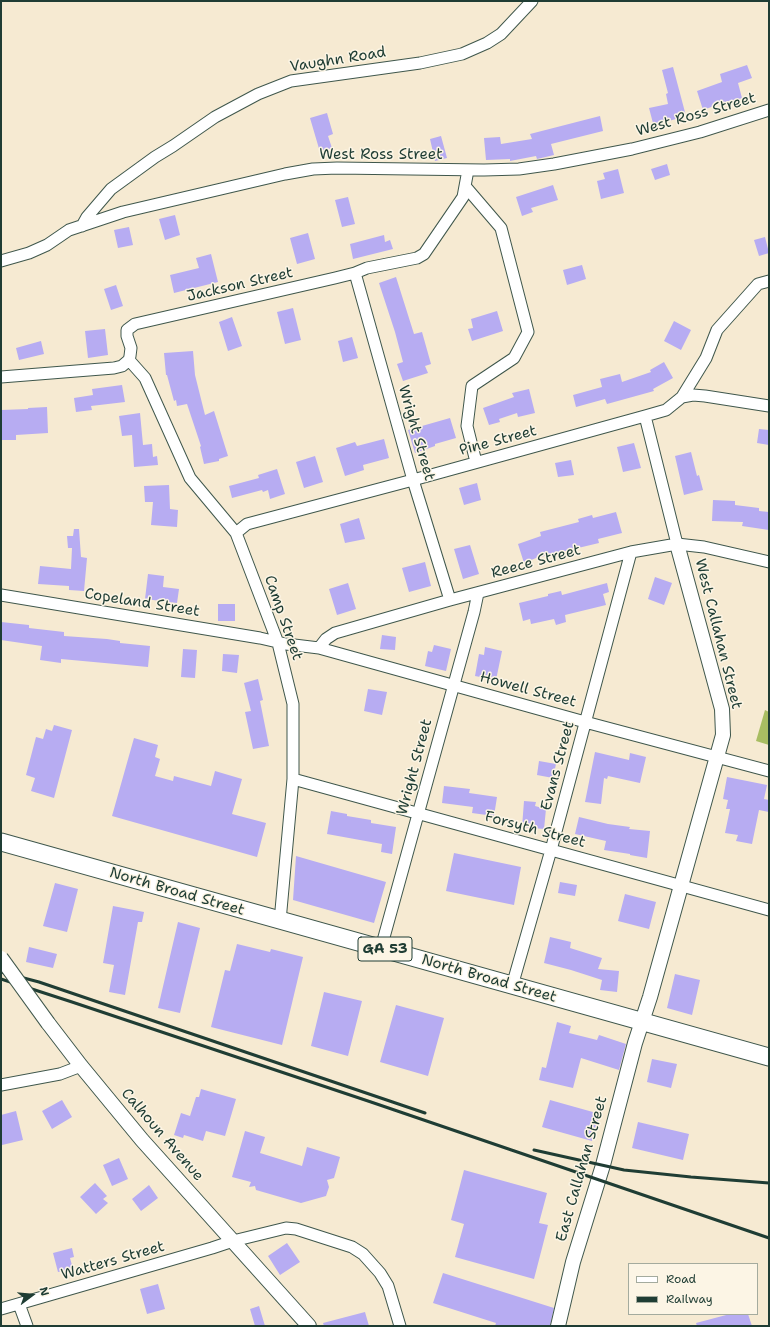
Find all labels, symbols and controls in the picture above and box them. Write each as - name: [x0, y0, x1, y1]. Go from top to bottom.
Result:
- street label: Vaughn Road: [289, 44, 387, 76]
- street label: West Ross Street: [634, 89, 758, 141]
- street label: West Ross Street: [319, 146, 443, 164]
- street label: Jackson Street: [185, 264, 295, 306]
- street label: Wright Street: [394, 383, 438, 483]
- street label: Pine Street: [457, 422, 539, 460]
- street label: Reece Street: [489, 541, 583, 583]
- street label: West Callahan Street: [691, 557, 745, 711]
- street label: Camp Street: [260, 573, 306, 663]
- street label: Copeland Street: [83, 585, 201, 621]
- street label: Howell Street: [478, 668, 578, 712]
- street label: Wright Street: [394, 717, 436, 817]
- street label: Evans Street: [537, 720, 579, 812]
- street label: Forsyth Street: [483, 808, 587, 852]
- street label: North Broad Street: [107, 864, 247, 920]
- road number: GA 53: [358, 937, 412, 961]
- street label: North Broad Street: [419, 951, 559, 1007]
- street label: Calhoun Avenue: [117, 1085, 207, 1185]
- street label: East Callahan Street: [553, 1094, 611, 1244]
- street label: Watters Street: [59, 1238, 167, 1284]
- legend: [628, 1263, 758, 1315]
- text: Road: [666, 1271, 696, 1287]
- north arrow: [12, 1275, 52, 1315]
- text: N: [36, 1285, 52, 1298]
- text: Railway: [666, 1291, 713, 1307]

